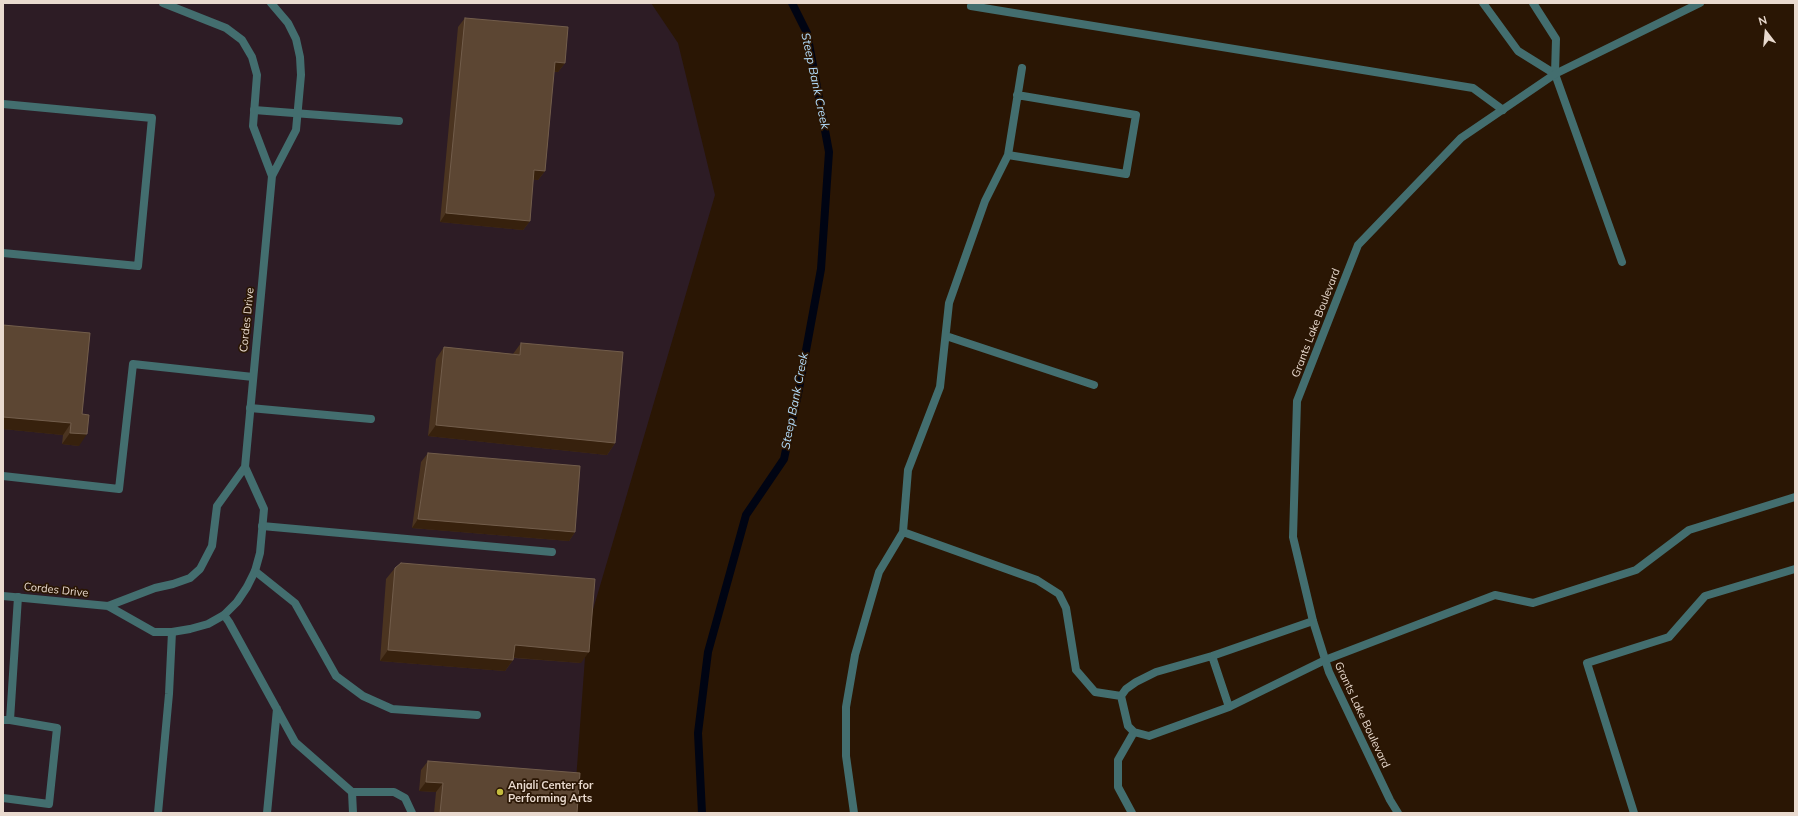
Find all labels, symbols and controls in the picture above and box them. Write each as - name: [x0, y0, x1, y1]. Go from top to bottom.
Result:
- north arrow: [1746, 12, 1786, 52]
- text: N: [1757, 13, 1769, 28]
- water label: Steep Bank Creek: [798, 31, 832, 131]
- street label: Grants Lake Boulevard: [1289, 267, 1343, 379]
- street label: Cordes Drive: [237, 287, 257, 353]
- water label: Steep Bank Creek: [779, 351, 811, 451]
- street label: Cordes Drive: [23, 580, 89, 600]
- street label: Grants Lake Boulevard: [1332, 660, 1392, 770]
- place label: Anjali Center for Performing Arts: [508, 779, 593, 805]
- marker: Anjali Center for Performing Arts: [495, 787, 505, 797]

